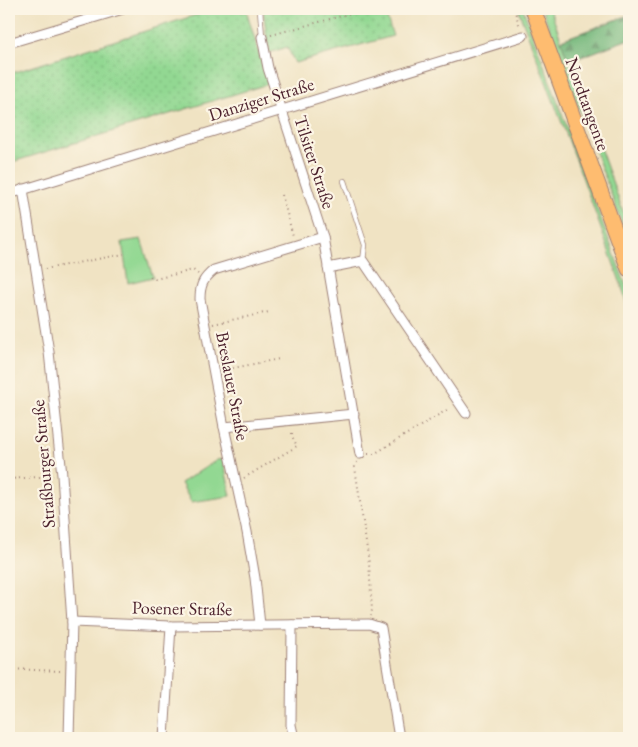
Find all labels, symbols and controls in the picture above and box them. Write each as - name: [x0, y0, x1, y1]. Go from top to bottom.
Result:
- street label: Nordtangente: [560, 54, 616, 154]
- street label: Danziger Straße: [205, 72, 317, 126]
- street label: Tilsiter Straße: [289, 113, 341, 211]
- street label: Breslauer Straße: [211, 330, 255, 442]
- street label: Straßburger Straße: [26, 399, 60, 529]
- street label: Posener Straße: [132, 596, 232, 620]

